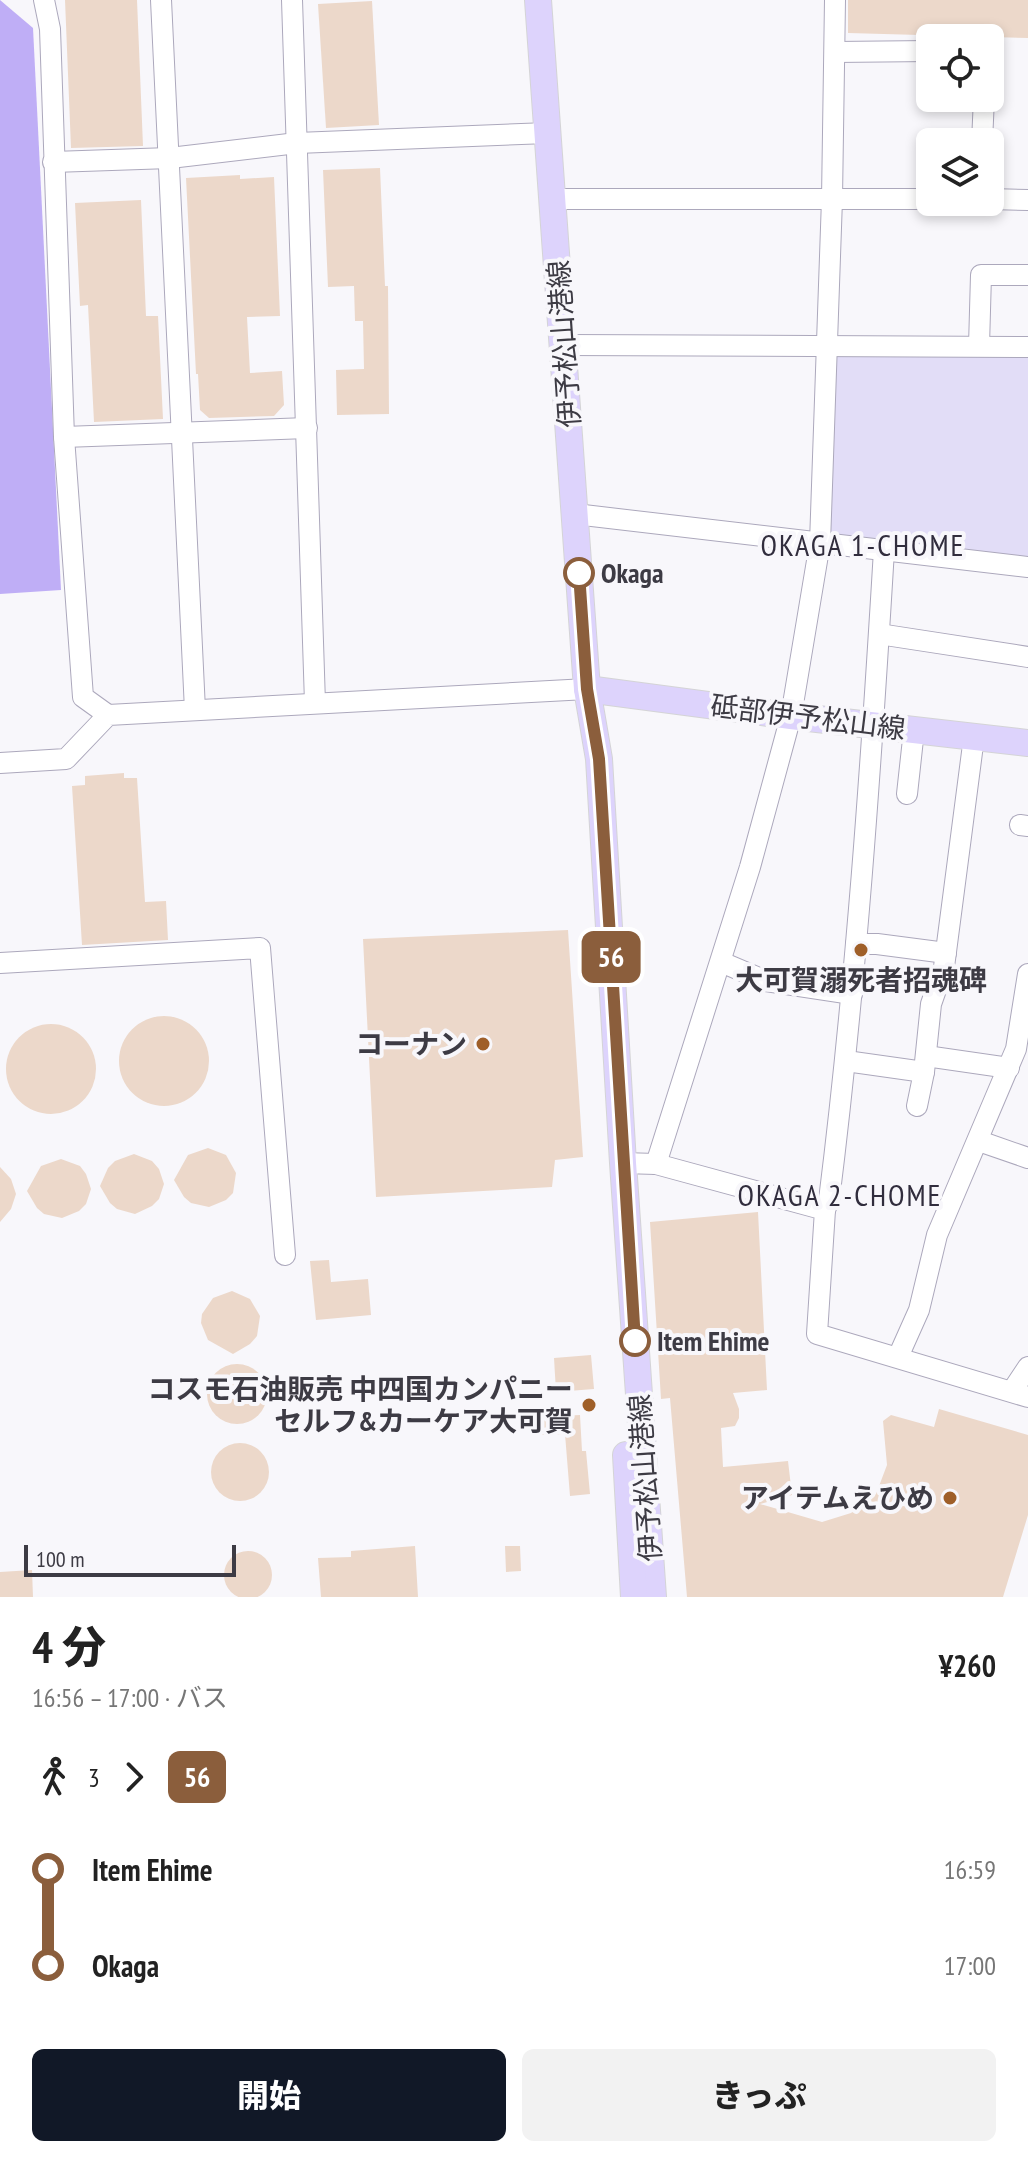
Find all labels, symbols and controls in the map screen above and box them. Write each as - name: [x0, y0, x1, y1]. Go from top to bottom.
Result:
- map controls: [916, 24, 1004, 216]
- button: locate: [916, 24, 1004, 112]
- button: layers: [916, 128, 1004, 216]
- street label: 伊予松山港線: [539, 259, 588, 429]
- district label: OKAGA 1-CHOME: [761, 525, 965, 564]
- place label: Okaga: [601, 554, 664, 591]
- marker: Okaga: [564, 558, 594, 588]
- street label: 砥部伊予松山線: [709, 686, 908, 747]
- line badge: 56: [575, 931, 647, 983]
- text: 56: [598, 938, 624, 975]
- marker: 大可賀溺死者招魂碑: [852, 941, 870, 959]
- place label: 大可賀溺死者招魂碑: [735, 961, 987, 998]
- place label: コーナン: [355, 1025, 467, 1062]
- marker: コーナン: [474, 1035, 492, 1053]
- district label: OKAGA 2-CHOME: [738, 1175, 942, 1214]
- place label: Item Ehime: [657, 1322, 770, 1359]
- marker: Item Ehime: [620, 1326, 650, 1356]
- place label: コスモ石油販売 中四国カンパニー セルフ&カーケア大可賀: [147, 1370, 573, 1439]
- street label: 伊予松山港線: [620, 1393, 669, 1563]
- marker: コスモ石油販売 中四国カンパニー セルフ&カーケア大可賀: [580, 1396, 598, 1414]
- place label: アイテムえひめ: [741, 1479, 934, 1516]
- marker: アイテムえひめ: [941, 1489, 959, 1507]
- scale bar: [24, 1541, 236, 1577]
- text: 100 m: [36, 1545, 85, 1573]
- text: 4 分: [32, 1618, 106, 1675]
- text: ¥260: [939, 1646, 996, 1685]
- text: 16:56 – 17:00 · バス: [32, 1681, 228, 1714]
- icon: walk: [32, 1755, 76, 1799]
- icon: forward: [112, 1755, 156, 1799]
- text: 56: [184, 1758, 210, 1795]
- text: 3: [88, 1761, 100, 1794]
- text: Item Ehime: [92, 1850, 213, 1889]
- text: 16:59: [944, 1853, 996, 1886]
- text: Okaga: [92, 1946, 159, 1985]
- text: 17:00: [944, 1949, 996, 1982]
- button: 開始: [32, 2049, 506, 2141]
- button: きっぷ: [522, 2049, 996, 2141]

